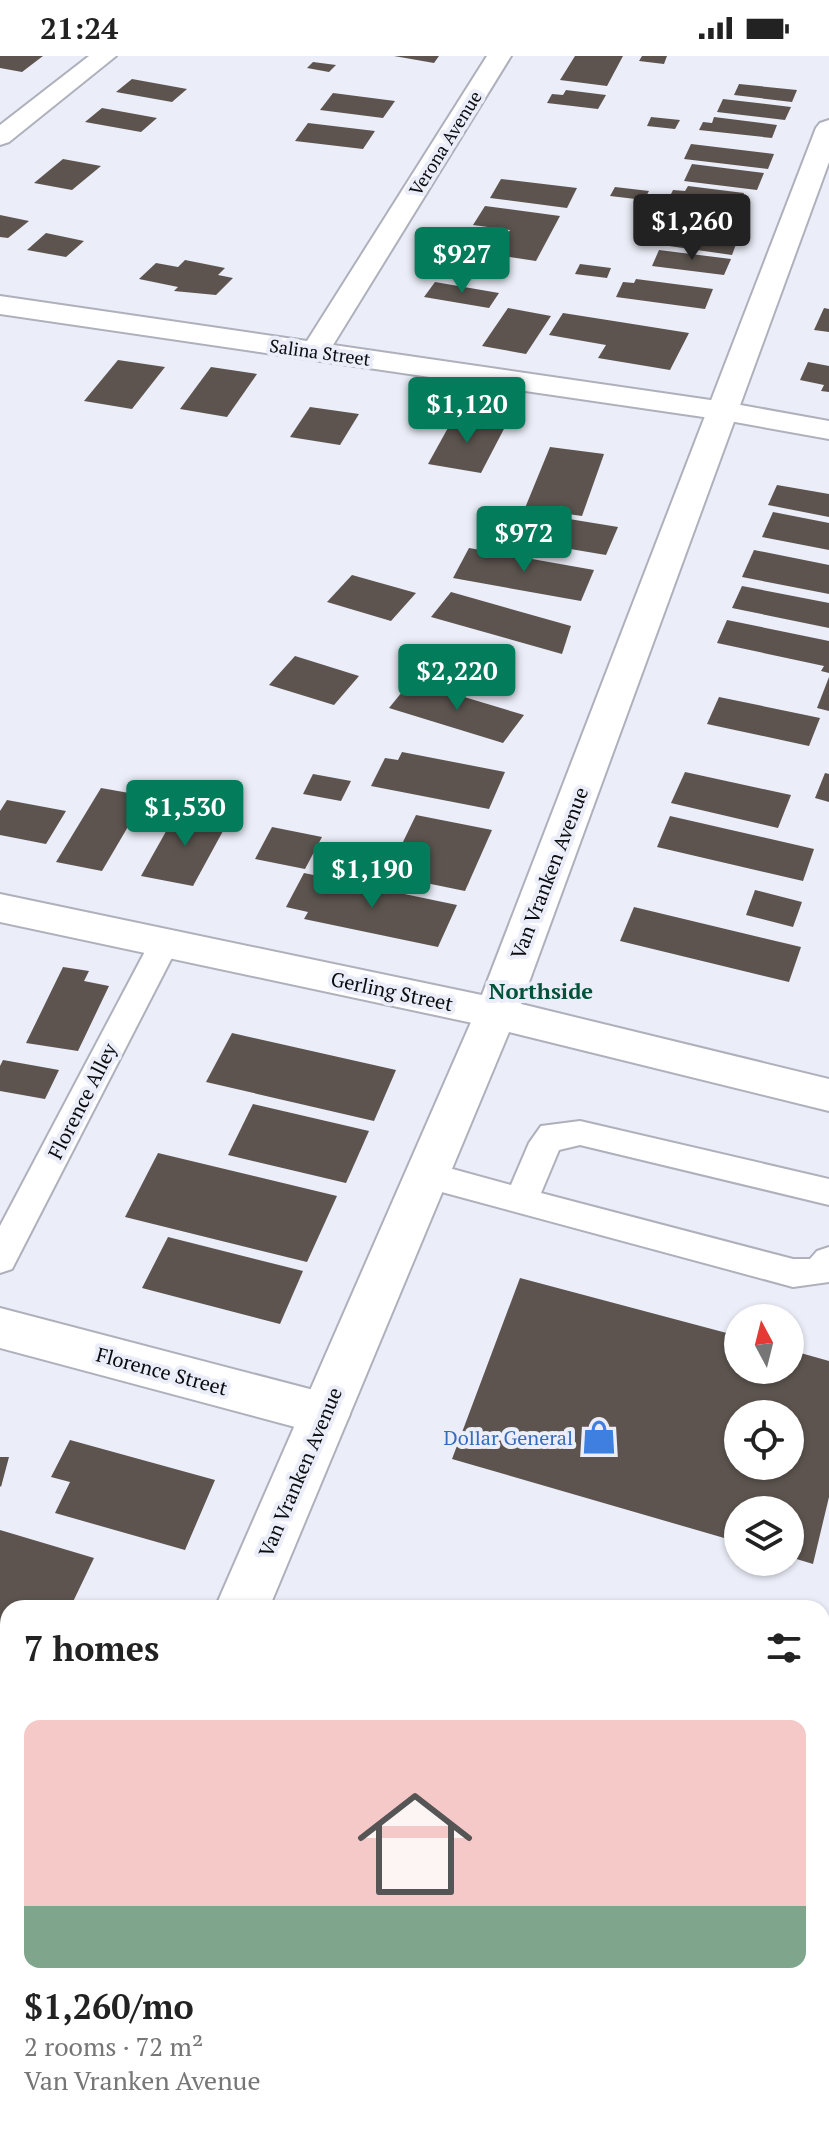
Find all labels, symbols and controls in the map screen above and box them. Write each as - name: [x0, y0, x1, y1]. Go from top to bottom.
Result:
- text: 21:24: [40, 8, 118, 48]
- street label: Verona Avenue: [403, 86, 487, 200]
- pin: $1,260: [627, 194, 757, 262]
- text: $1,260: [651, 203, 733, 237]
- pin: $927: [415, 227, 509, 295]
- text: $927: [433, 236, 491, 270]
- street label: Salina Street: [268, 333, 372, 371]
- pin: $1,120: [402, 377, 532, 445]
- text: $1,120: [426, 386, 508, 420]
- pin: $972: [477, 506, 571, 574]
- text: $972: [495, 515, 553, 549]
- pin: $2,220: [392, 644, 522, 712]
- text: $2,220: [416, 653, 498, 687]
- pin: $1,530: [120, 780, 250, 848]
- street label: Van Vranken Avenue: [504, 783, 594, 963]
- text: $1,530: [144, 789, 226, 823]
- pin: $1,190: [307, 842, 437, 910]
- text: $1,190: [331, 851, 413, 885]
- street label: Gerling Street: [328, 965, 456, 1017]
- district label: Northside: [489, 976, 593, 1005]
- street label: Florence Alley: [41, 1038, 123, 1164]
- north arrow: [724, 1304, 804, 1384]
- map controls: [724, 1304, 804, 1576]
- street label: Florence Street: [93, 1341, 231, 1402]
- street label: Van Vranken Avenue: [252, 1383, 348, 1561]
- button: locate: [724, 1400, 804, 1480]
- shop icon: Dollar General: [580, 1418, 618, 1456]
- place label: Dollar General: [444, 1424, 573, 1451]
- button: layers: [724, 1496, 804, 1576]
- text: 7 homes: [24, 1626, 159, 1671]
- icon: filters: [762, 1626, 806, 1670]
- icon: home: [343, 1772, 487, 1916]
- text: $1,260/mo: [24, 1984, 194, 2029]
- text: 2 rooms · 72 m²: [24, 2029, 203, 2063]
- text: Van Vranken Avenue: [24, 2063, 261, 2097]

